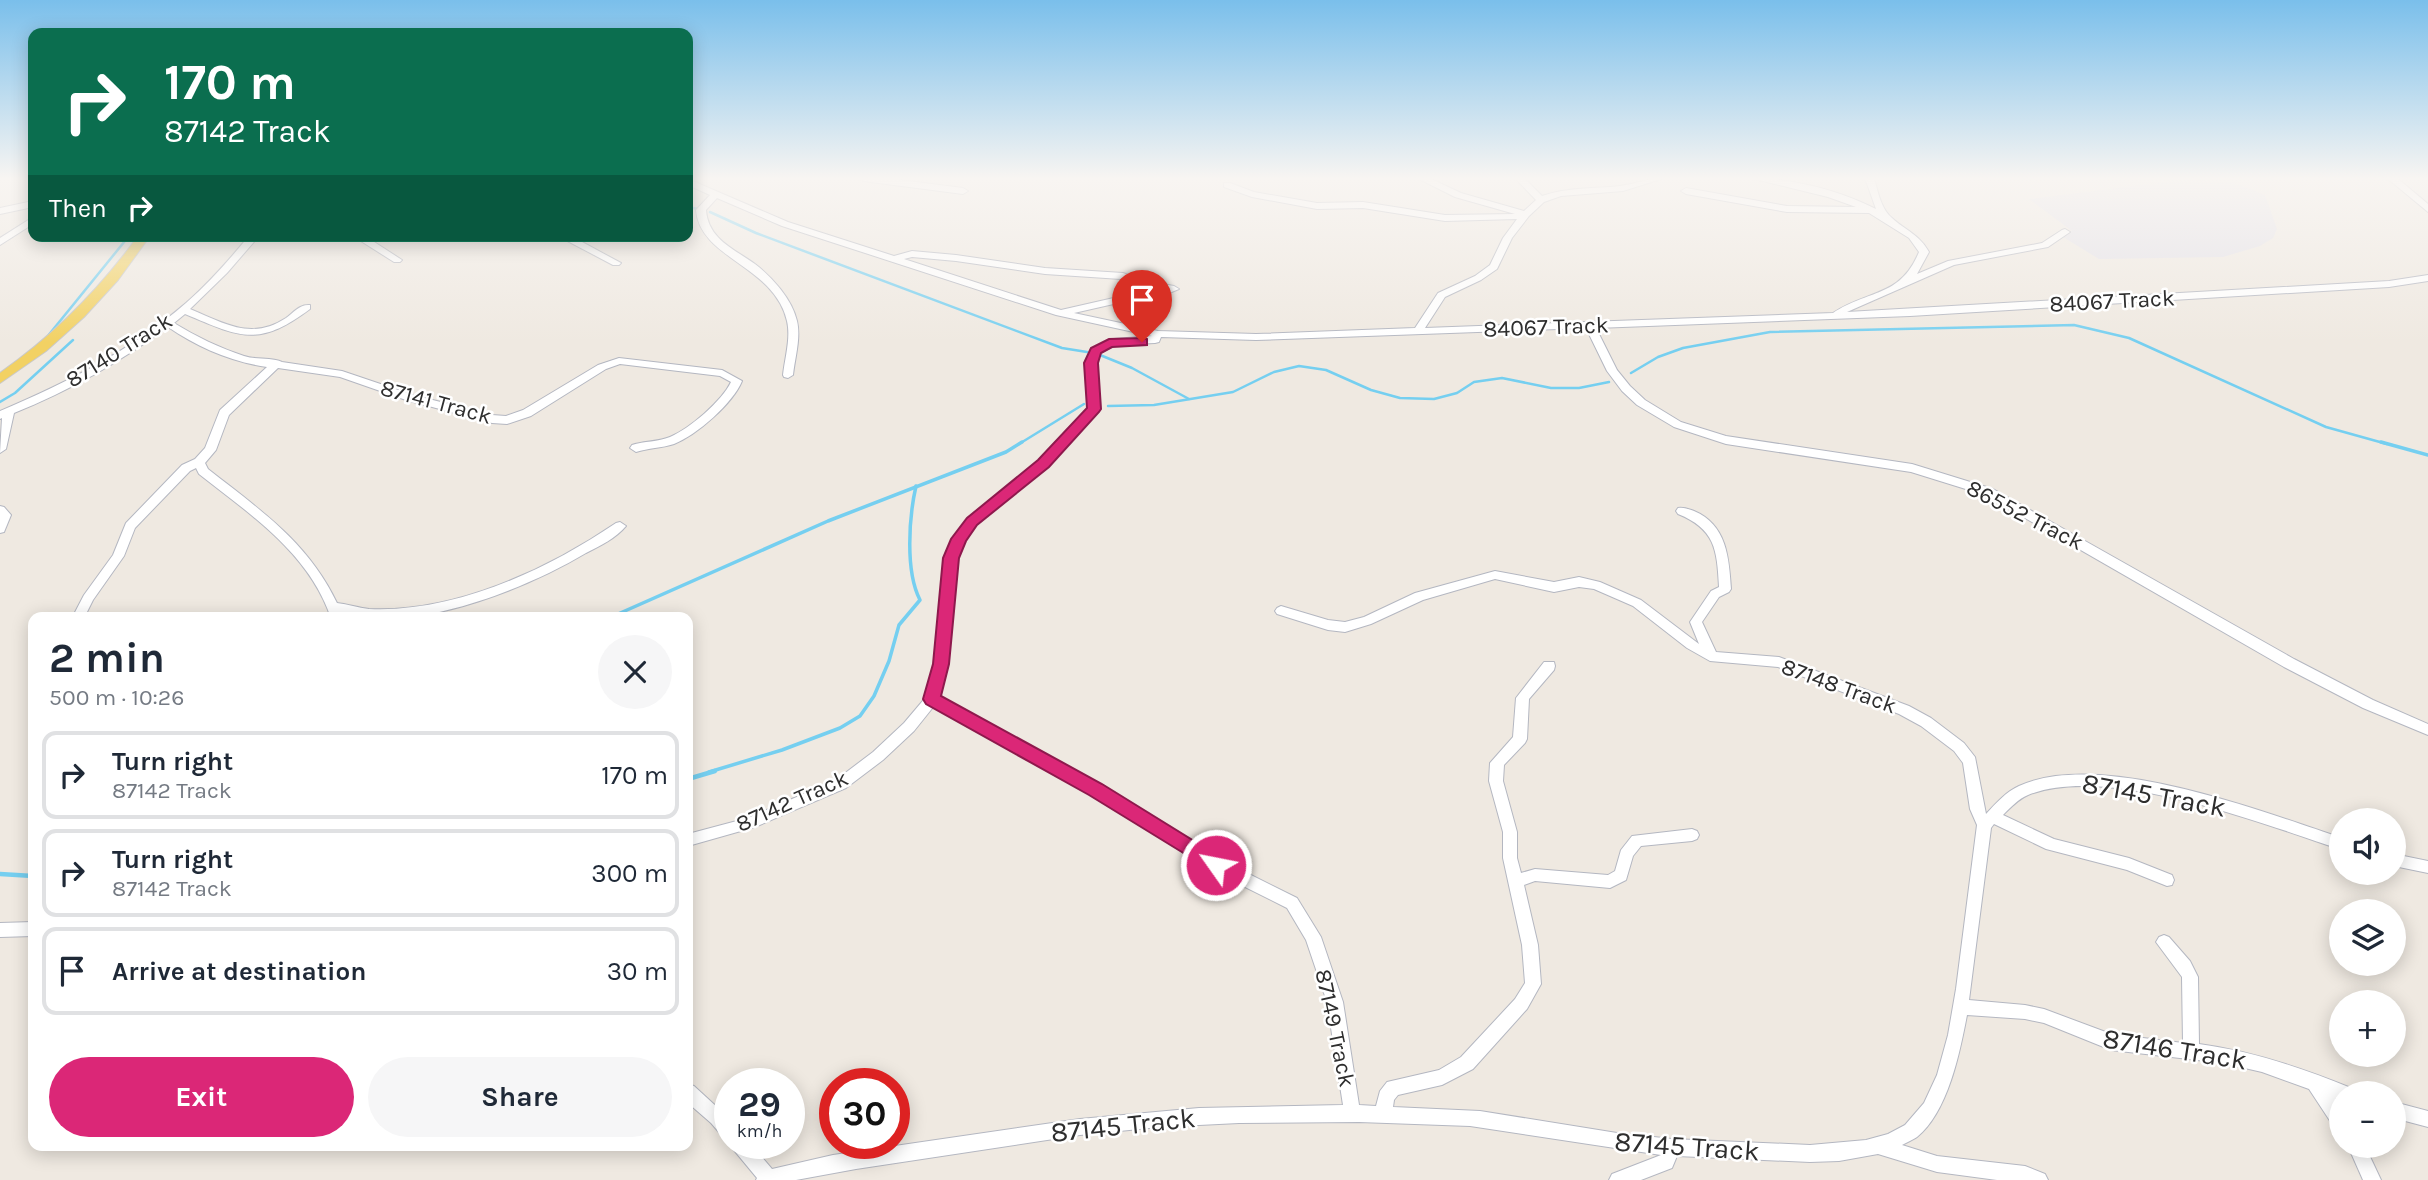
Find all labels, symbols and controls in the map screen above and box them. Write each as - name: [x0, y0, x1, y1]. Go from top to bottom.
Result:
- text: 170 m: [164, 54, 296, 111]
- icon: right: [49, 56, 140, 147]
- text: 87142 Track: [164, 113, 331, 150]
- icon: right: [121, 189, 159, 227]
- text: Then: [49, 193, 107, 224]
- pin: [1112, 270, 1172, 342]
- icon: arrive: [1123, 281, 1161, 319]
- street label: 84067 Track: [2049, 284, 2176, 318]
- street label: 87140 Track: [61, 307, 177, 393]
- street label: 84067 Track: [1483, 311, 1609, 343]
- street label: 87141 Track: [377, 374, 495, 430]
- street label: 86552 Track: [1962, 474, 2088, 556]
- text: 2 min: [49, 633, 165, 683]
- button: close: [598, 635, 672, 709]
- street label: 87148 Track: [1778, 653, 1900, 719]
- text: 500 m · 10:26: [49, 684, 184, 711]
- text: Turn right: [112, 746, 233, 777]
- icon: right: [53, 756, 91, 794]
- text: 170 m: [601, 760, 668, 791]
- street label: 87142 Track: [732, 764, 852, 838]
- street label: 87145 Track: [2080, 766, 2228, 824]
- text: 87142 Track: [112, 777, 232, 804]
- map controls: [2329, 808, 2406, 1158]
- button: sound: [2329, 808, 2406, 885]
- position arrow: [1179, 828, 1253, 902]
- text: Turn right: [112, 844, 233, 875]
- icon: right: [53, 854, 91, 892]
- text: 300 m: [591, 858, 668, 889]
- text: 87142 Track: [112, 875, 232, 902]
- button: layers: [2329, 899, 2406, 976]
- icon: arrive: [53, 952, 91, 990]
- text: Arrive at destination: [112, 956, 366, 987]
- text: 30 m: [607, 956, 668, 987]
- street label: 87149 Track: [1309, 967, 1361, 1089]
- button: +: [2329, 990, 2406, 1067]
- street label: 87146 Track: [2100, 1021, 2250, 1077]
- button: Exit: [49, 1057, 354, 1137]
- button: Share: [368, 1057, 672, 1137]
- speed limit sign: 30: [819, 1068, 910, 1159]
- button: −: [2329, 1081, 2406, 1158]
- text: 29: [738, 1084, 781, 1125]
- street label: 87145 Track: [1049, 1101, 1197, 1149]
- text: km/h: [737, 1120, 782, 1142]
- street label: 87145 Track: [1613, 1124, 1761, 1168]

